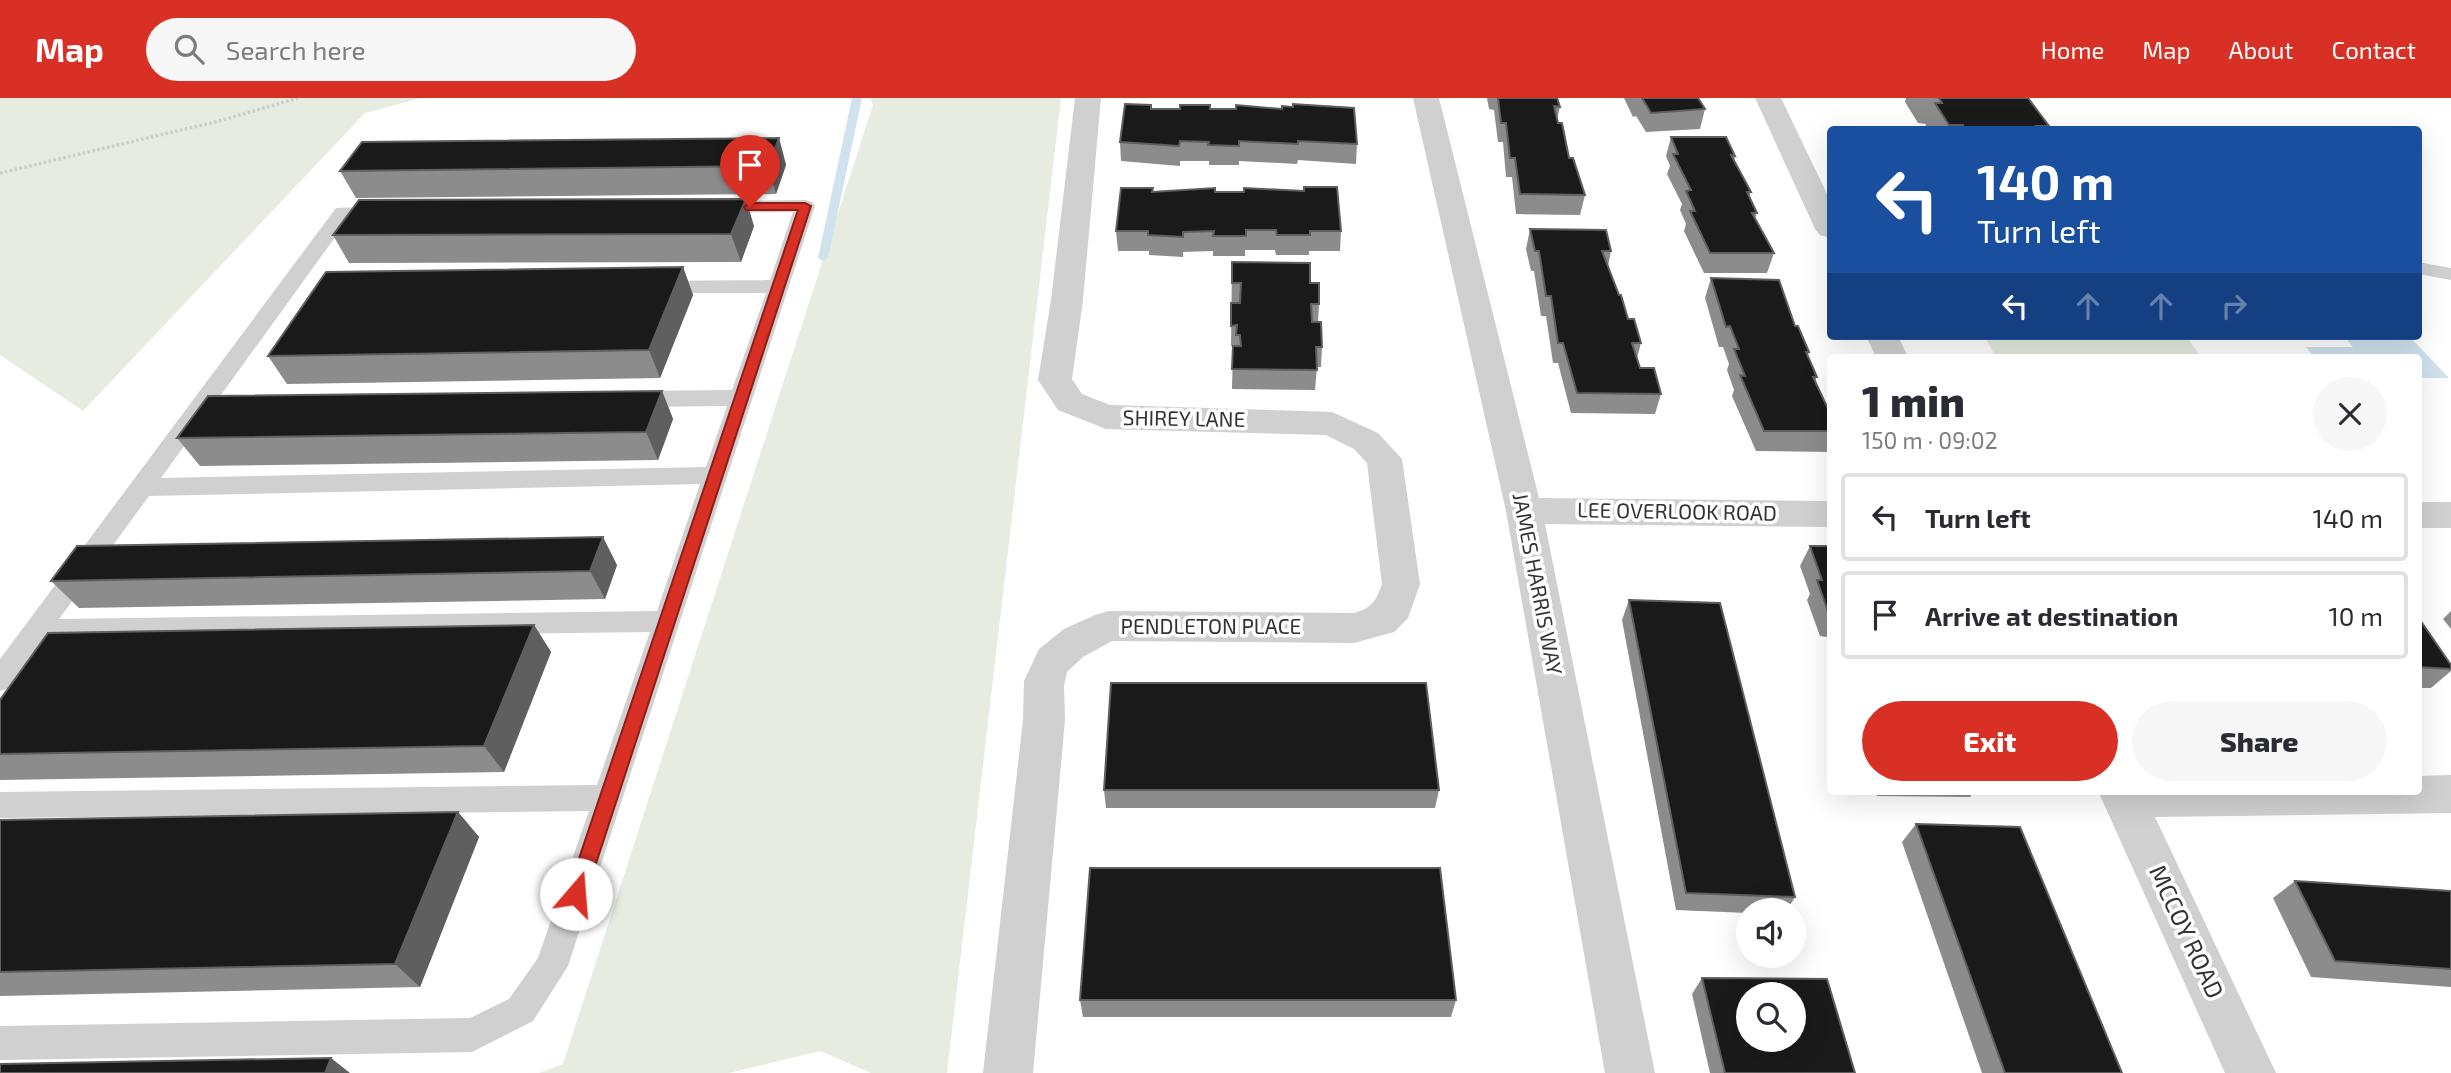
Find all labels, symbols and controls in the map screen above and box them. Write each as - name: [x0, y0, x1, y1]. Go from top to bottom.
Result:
- search box: [146, 18, 636, 81]
- text: Map: [35, 29, 104, 69]
- icon: search: [170, 30, 208, 68]
- text: Search here: [226, 34, 365, 65]
- text: Home: [2041, 35, 2104, 64]
- text: Map: [2142, 35, 2190, 64]
- text: About: [2228, 35, 2294, 64]
- text: Contact: [2332, 35, 2416, 64]
- pin: [720, 135, 780, 207]
- icon: arrive: [731, 146, 769, 184]
- text: 140 m: [1977, 151, 2114, 210]
- icon: left: [1862, 154, 1953, 245]
- text: Turn left: [1977, 211, 2101, 249]
- icon: left: [1996, 287, 2034, 325]
- icon: ahead: [2069, 287, 2107, 325]
- icon: ahead: [2142, 287, 2180, 325]
- icon: right: [2215, 287, 2253, 325]
- text: 1 min: [1862, 375, 1965, 425]
- button: close: [2313, 377, 2387, 451]
- street label: SHIREY LANE: [1123, 404, 1246, 431]
- text: 150 m · 09:02: [1862, 426, 1998, 454]
- street label: JAMES HARRIS WAY: [1509, 491, 1568, 677]
- street label: LEE OVERLOOK ROAD: [1577, 496, 1777, 525]
- icon: left: [1866, 498, 1904, 536]
- text: Turn left: [1925, 502, 2031, 533]
- text: 140 m: [2312, 502, 2383, 533]
- icon: arrive: [1866, 596, 1904, 634]
- text: Arrive at destination: [1925, 600, 2178, 631]
- text: 10 m: [2328, 600, 2383, 631]
- street label: PENDLETON PLACE: [1121, 613, 1301, 638]
- button: Exit: [1862, 701, 2118, 781]
- button: Share: [2132, 701, 2387, 781]
- position arrow: [539, 857, 613, 931]
- street label: MCCOY ROAD: [2144, 860, 2231, 1003]
- map controls: [1736, 898, 1806, 1052]
- button: sound: [1736, 898, 1806, 968]
- button: search: [1736, 982, 1806, 1052]

